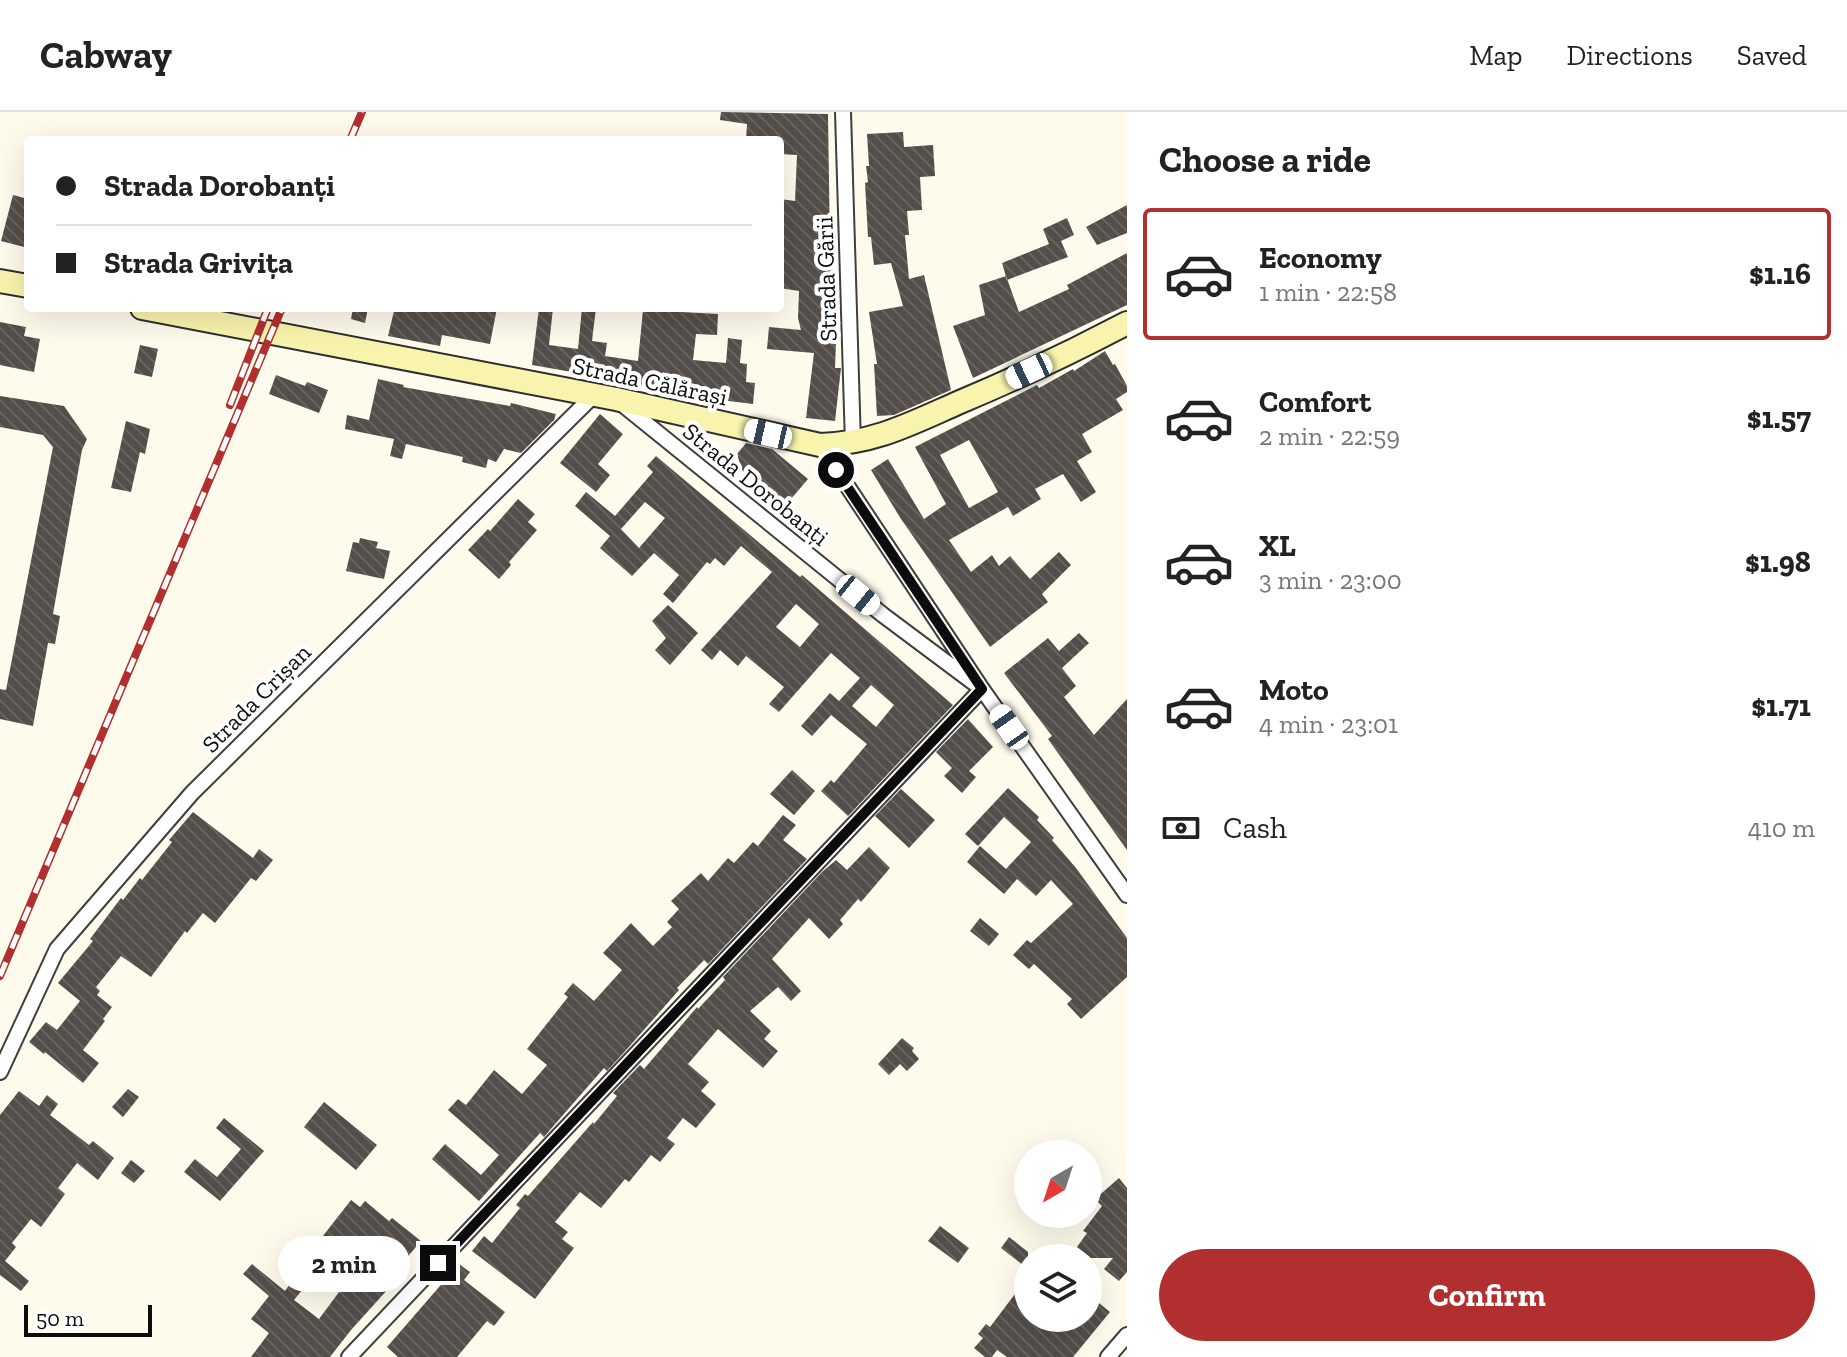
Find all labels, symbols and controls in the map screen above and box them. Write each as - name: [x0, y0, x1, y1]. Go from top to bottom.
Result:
- text: Cabway: [40, 32, 172, 78]
- text: Map: [1469, 39, 1522, 72]
- text: Directions: [1566, 39, 1693, 72]
- text: Saved: [1737, 39, 1807, 72]
- text: Choose a ride: [1159, 138, 1371, 181]
- text: Strada Dorobanți: [104, 168, 335, 204]
- street label: Strada Gării: [809, 216, 843, 342]
- icon: car: [1163, 238, 1235, 310]
- text: Economy: [1259, 240, 1382, 276]
- text: Strada Grivița: [104, 245, 293, 281]
- text: $1.16: [1749, 256, 1811, 292]
- text: 1 min · 22:58: [1259, 276, 1397, 308]
- street label: Strada Călărași: [570, 350, 730, 412]
- car: [1002, 350, 1056, 392]
- icon: car: [1163, 382, 1235, 454]
- text: Comfort: [1259, 384, 1371, 420]
- text: $1.57: [1747, 400, 1811, 436]
- street label: Strada Dorobanți: [677, 416, 835, 552]
- car: [742, 417, 794, 451]
- text: 2 min · 22:59: [1259, 420, 1400, 452]
- route start: [818, 452, 854, 488]
- icon: car: [1163, 526, 1235, 598]
- text: XL: [1259, 528, 1296, 564]
- text: $1.98: [1745, 544, 1811, 580]
- text: 3 min · 23:00: [1259, 564, 1402, 596]
- car: [832, 571, 884, 619]
- street label: Strada Crișan: [196, 637, 317, 758]
- icon: car: [1163, 670, 1235, 742]
- text: Moto: [1259, 672, 1329, 708]
- text: $1.71: [1751, 688, 1811, 724]
- car: [985, 700, 1033, 754]
- text: 4 min · 23:01: [1259, 708, 1398, 740]
- icon: cash: [1159, 806, 1203, 850]
- text: Cash: [1223, 810, 1287, 846]
- text: 410 m: [1748, 812, 1815, 844]
- north arrow: [1014, 1140, 1102, 1228]
- map controls: [1014, 1140, 1102, 1332]
- callout: 2 min: [278, 1235, 410, 1291]
- button: layers: [1014, 1244, 1102, 1332]
- route end: [420, 1245, 456, 1281]
- text: 2 min: [312, 1248, 376, 1280]
- button: Confirm: [1159, 1249, 1815, 1341]
- scale bar: [24, 1301, 152, 1337]
- text: 50 m: [36, 1305, 84, 1332]

